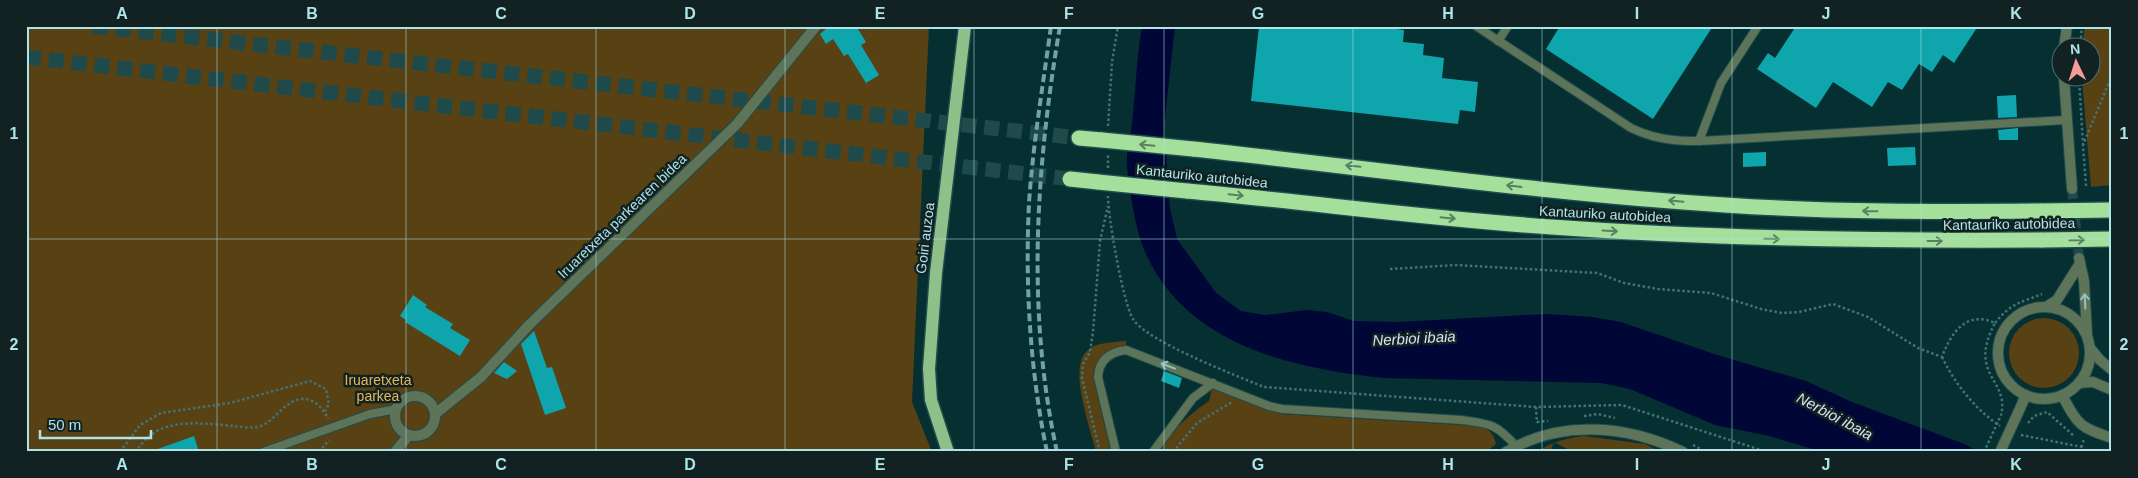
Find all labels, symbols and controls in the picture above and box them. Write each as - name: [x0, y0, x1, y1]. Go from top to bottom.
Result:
- text: A: [116, 5, 128, 22]
- text: B: [306, 5, 318, 22]
- text: C: [495, 5, 507, 22]
- text: D: [684, 5, 696, 22]
- text: E: [875, 5, 886, 22]
- text: F: [1064, 5, 1074, 22]
- text: G: [1252, 5, 1264, 22]
- text: H: [1442, 5, 1454, 22]
- text: I: [1635, 5, 1639, 22]
- text: J: [1822, 5, 1830, 22]
- text: K: [2010, 5, 2022, 22]
- north arrow: [2050, 38, 2100, 88]
- text: N: [2069, 41, 2081, 57]
- text: 1: [10, 125, 19, 142]
- text: 1: [2120, 125, 2129, 142]
- one-way arrow: [1140, 140, 1156, 150]
- street label: Iruaretxeta parkearen bidea: [555, 150, 690, 281]
- street label: Kantauriko autobidea: [1135, 161, 1269, 191]
- one-way arrow: [1345, 161, 1361, 171]
- one-way arrow: [1506, 181, 1522, 191]
- one-way arrow: [1228, 191, 1244, 200]
- one-way arrow: [1668, 197, 1684, 206]
- street label: Goiri auzoa: [913, 201, 937, 275]
- street label: Kantauriko autobidea: [1539, 203, 1672, 225]
- one-way arrow: [1863, 206, 1879, 216]
- one-way arrow: [1440, 213, 1456, 223]
- street label: Kantauriko autobidea: [1943, 215, 2076, 233]
- one-way arrow: [1602, 226, 1618, 235]
- one-way arrow: [1764, 234, 1780, 244]
- one-way arrow: [2068, 235, 2085, 245]
- one-way arrow: [1926, 236, 1943, 246]
- one-way arrow: [2081, 293, 2090, 309]
- water label: Nerbioi ibaia: [1372, 327, 1456, 349]
- text: 2: [10, 336, 19, 353]
- text: 2: [2120, 336, 2129, 353]
- one-way arrow: [1161, 360, 1176, 370]
- park label: Iruaretxeta parkea: [345, 372, 412, 404]
- water label: Nerbioi ibaia: [1794, 389, 1876, 443]
- scale bar: [40, 408, 151, 440]
- text: 50 m: [48, 416, 81, 433]
- text: A: [116, 456, 128, 473]
- text: B: [306, 456, 318, 473]
- text: C: [495, 456, 507, 473]
- text: D: [684, 456, 696, 473]
- text: E: [875, 456, 886, 473]
- text: F: [1064, 456, 1074, 473]
- text: G: [1252, 456, 1264, 473]
- text: H: [1442, 456, 1454, 473]
- text: I: [1635, 456, 1639, 473]
- text: J: [1822, 456, 1830, 473]
- text: K: [2010, 456, 2022, 473]

